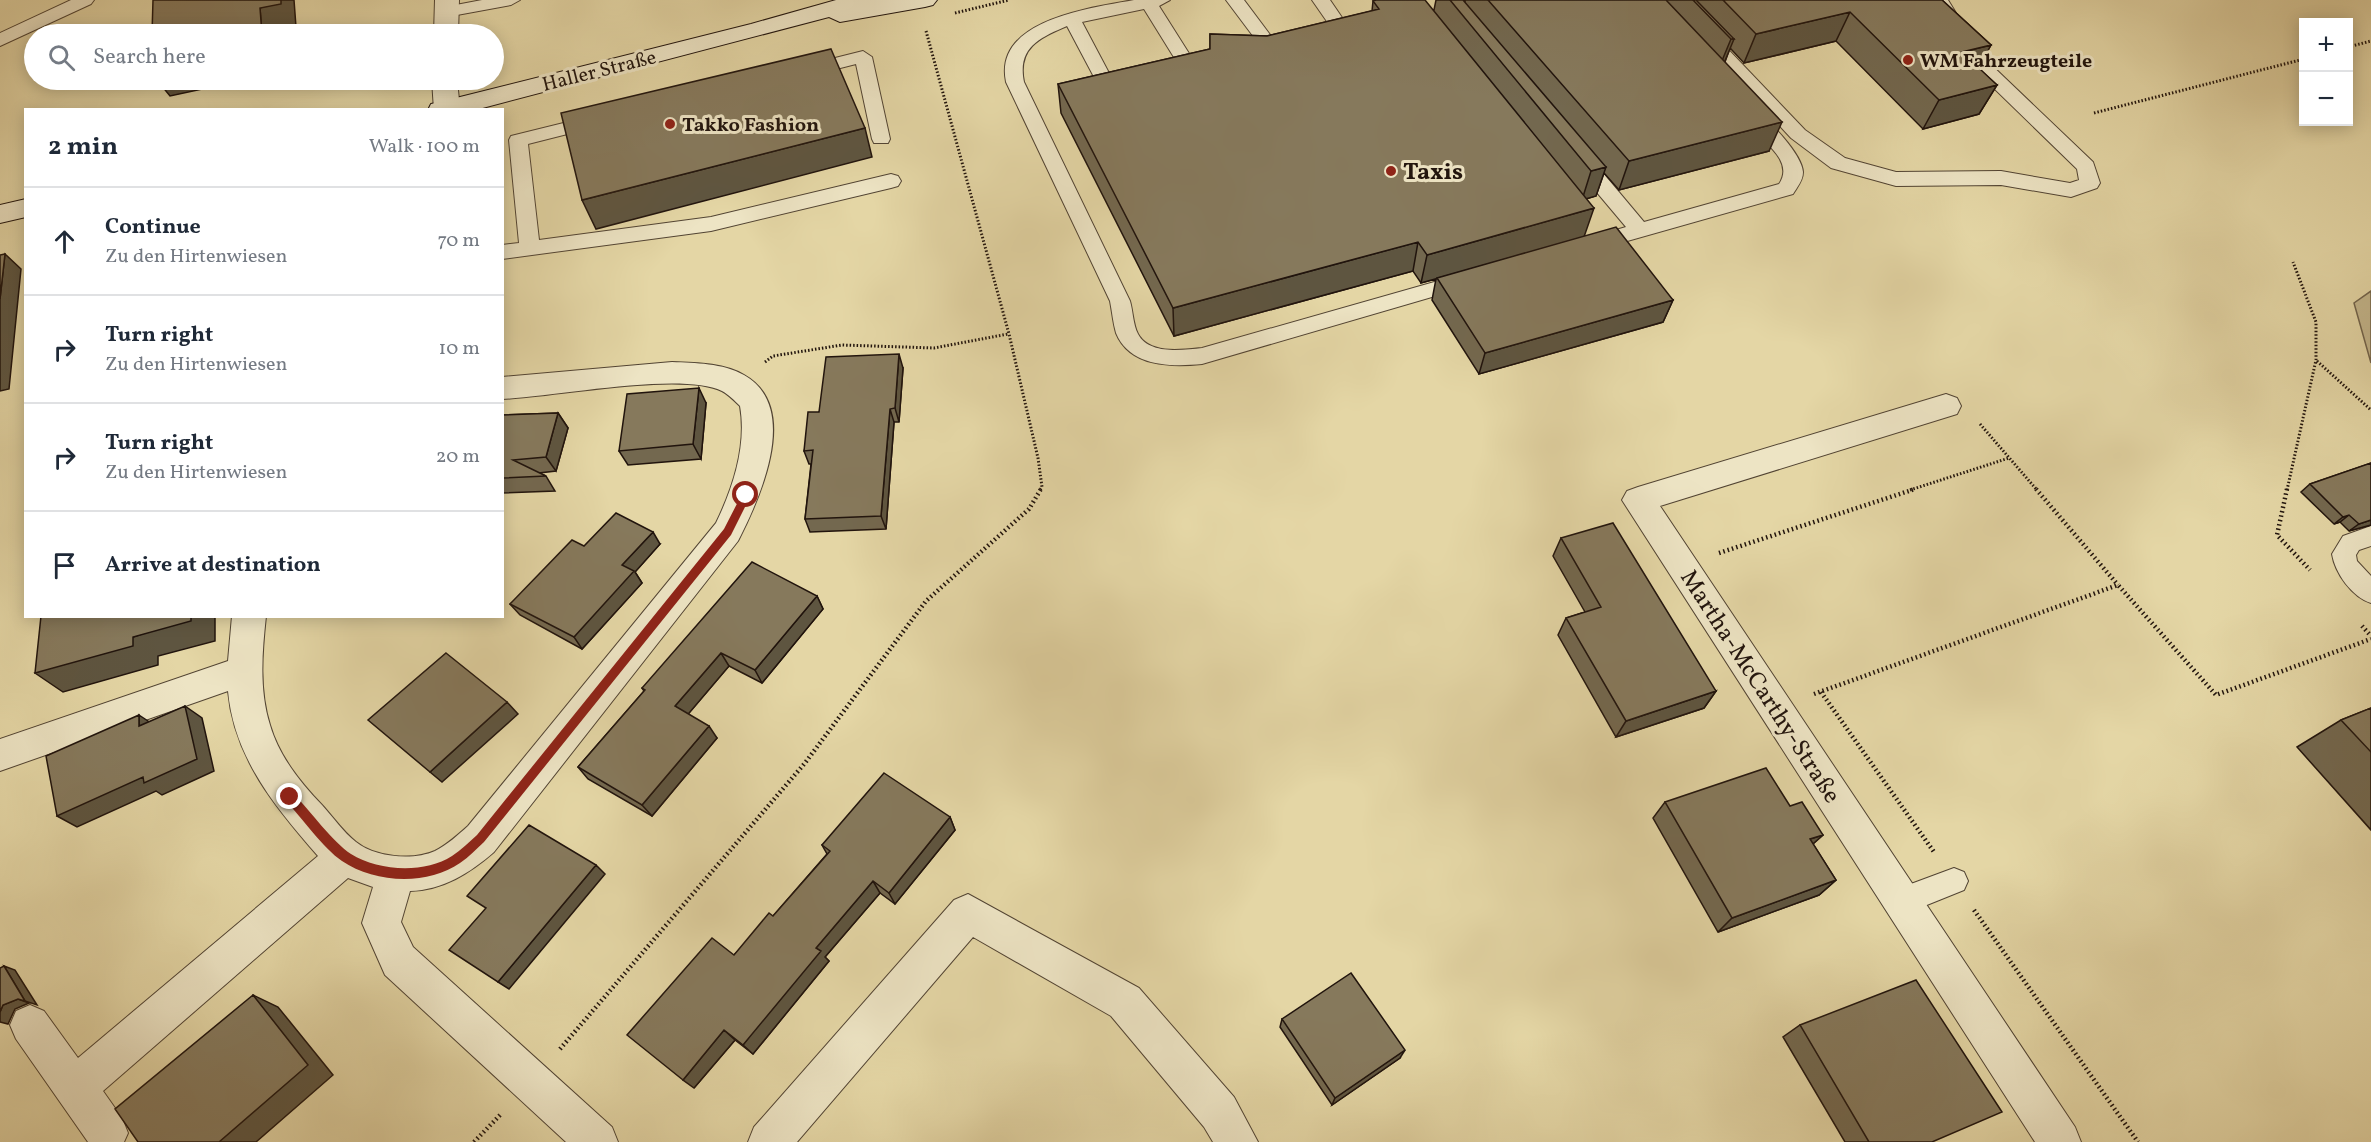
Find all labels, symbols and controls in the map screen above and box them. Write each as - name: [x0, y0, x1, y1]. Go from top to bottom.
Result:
- map controls: [2299, 18, 2353, 126]
- button: +: [2299, 18, 2353, 72]
- search box: [24, 24, 504, 90]
- icon: search: [45, 41, 78, 74]
- text: Search here: [93, 42, 206, 73]
- street label: Haller Straße: [539, 44, 659, 100]
- place label: WM Fahrzeugteile: [1920, 48, 2092, 76]
- marker: WM Fahrzeugteile: [1901, 53, 1915, 67]
- button: −: [2299, 72, 2353, 126]
- place label: Takko Fashion: [682, 112, 819, 140]
- marker: Takko Fashion: [663, 117, 677, 131]
- text: 2 min: [48, 129, 118, 165]
- text: Walk · 100 m: [369, 133, 480, 161]
- place label: Taxis: [1403, 156, 1463, 190]
- marker: Taxis: [1384, 164, 1398, 178]
- text: Continue: [105, 212, 201, 243]
- icon: ahead: [48, 225, 81, 258]
- text: 70 m: [437, 227, 480, 255]
- text: Zu den Hirtenwiesen: [105, 243, 287, 271]
- text: Turn right: [105, 320, 213, 351]
- icon: right: [48, 333, 81, 366]
- text: 10 m: [439, 335, 480, 363]
- text: Zu den Hirtenwiesen: [105, 351, 287, 379]
- text: Turn right: [105, 428, 213, 459]
- icon: right: [48, 441, 81, 474]
- text: 20 m: [436, 443, 480, 471]
- text: Zu den Hirtenwiesen: [105, 459, 287, 487]
- route start: [732, 481, 758, 507]
- icon: arrive: [48, 549, 81, 582]
- text: Arrive at destination: [105, 550, 321, 581]
- street label: Martha-McCarthy-Straße: [1671, 564, 1848, 811]
- route end: [276, 783, 302, 809]

